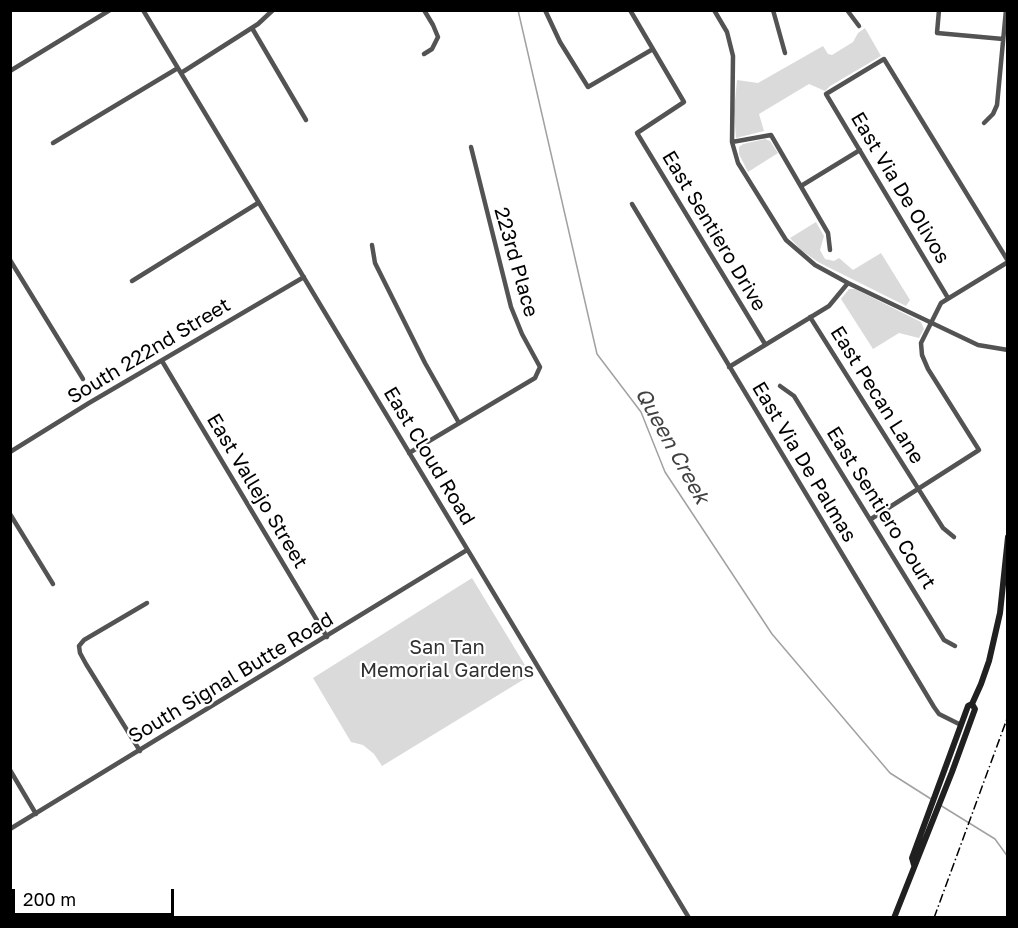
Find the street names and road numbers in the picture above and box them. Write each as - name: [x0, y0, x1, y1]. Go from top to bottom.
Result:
- street label: East Via De Olivos: [845, 108, 955, 268]
- street label: East Sentiero Drive: [657, 147, 771, 315]
- street label: 223rd Place: [489, 204, 543, 320]
- street label: South 222nd Street: [63, 293, 235, 409]
- street label: East Pecan Lane: [825, 322, 929, 468]
- street label: East Via De Palmas: [747, 377, 861, 547]
- street label: East Cloud Road: [378, 382, 480, 530]
- street label: East Vallejo Street: [201, 409, 313, 573]
- street label: East Sentiero Court: [821, 422, 941, 594]
- street label: South Signal Butte Road: [124, 607, 338, 749]

